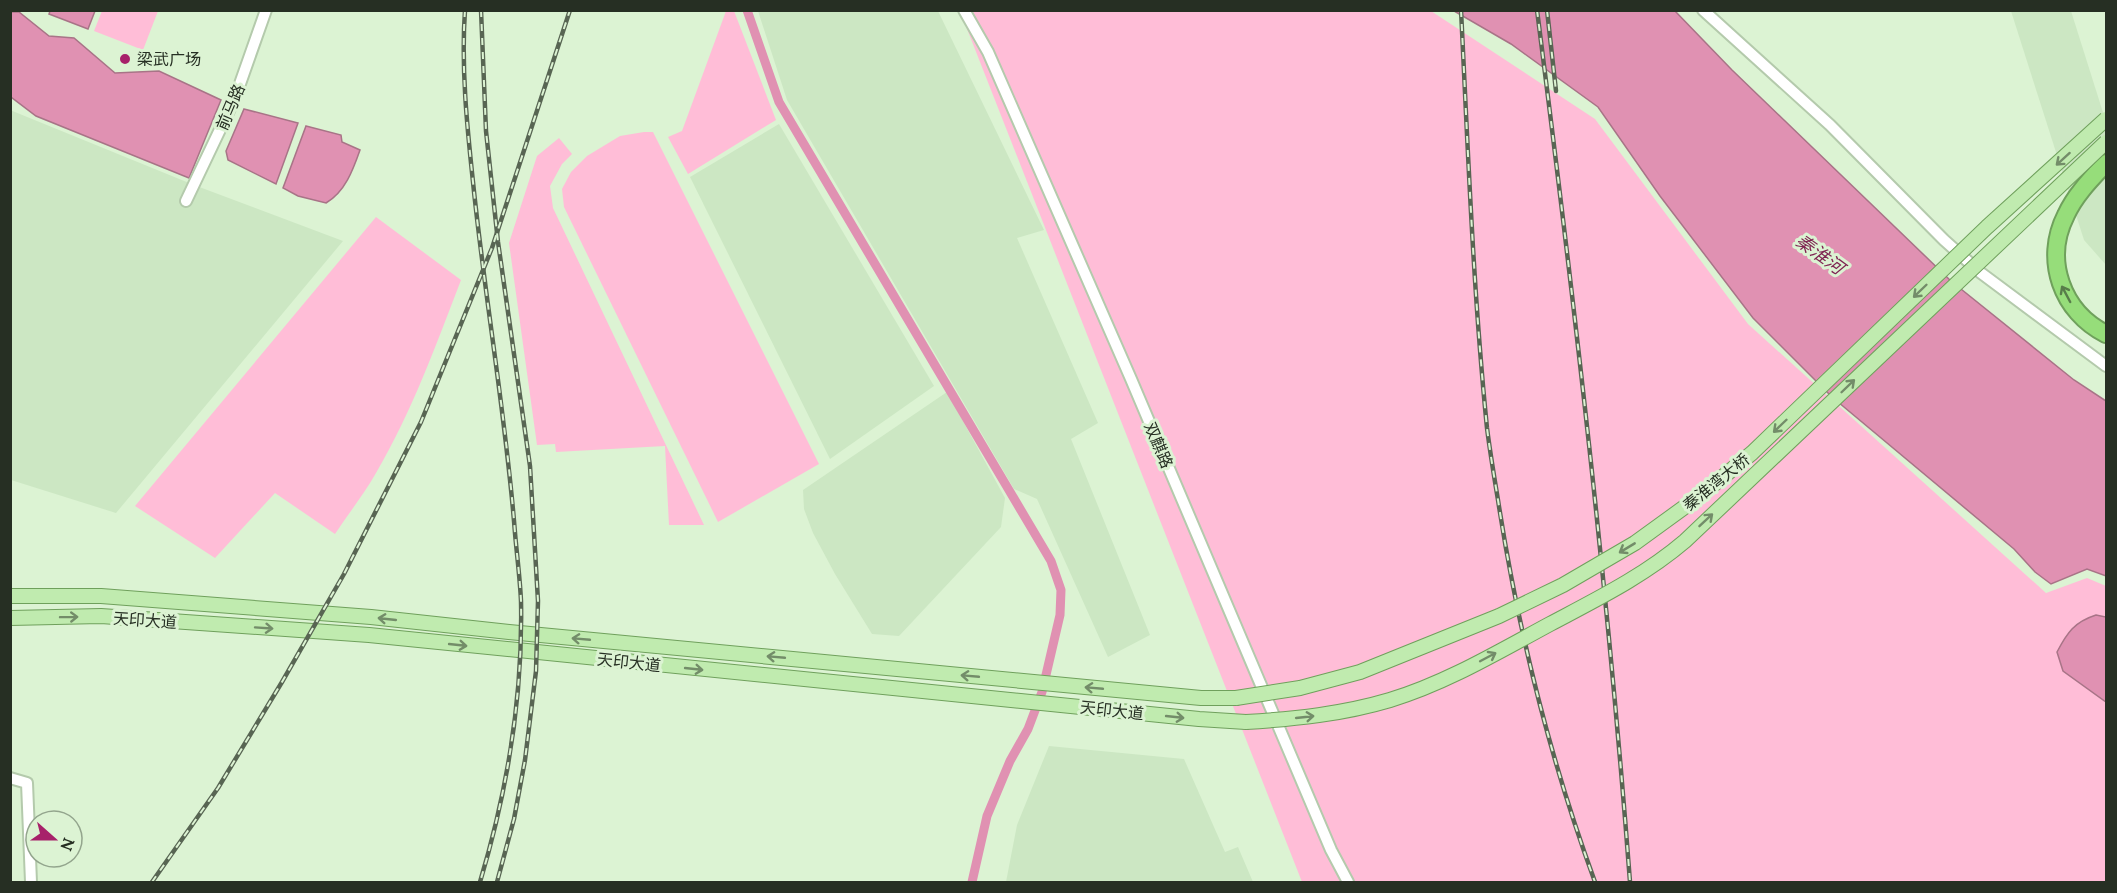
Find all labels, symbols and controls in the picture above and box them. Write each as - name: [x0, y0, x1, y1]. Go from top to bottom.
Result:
- place label: 梁武广场: [137, 49, 201, 69]
- marker: 梁武广场: [118, 52, 132, 66]
- street label: 前马路: [211, 81, 249, 133]
- one-way arrow: [2056, 152, 2071, 166]
- water label: 秦淮河: [1791, 229, 1851, 281]
- one-way arrow: [1913, 284, 1928, 299]
- one-way arrow: [2059, 285, 2071, 303]
- one-way arrow: [1840, 379, 1855, 393]
- street label: 双麒路: [1140, 419, 1178, 471]
- one-way arrow: [1772, 419, 1787, 434]
- street label: 秦淮湾大桥: [1679, 449, 1753, 515]
- one-way arrow: [1699, 513, 1714, 528]
- one-way arrow: [1619, 542, 1636, 554]
- street label: 天印大道: [112, 608, 178, 632]
- one-way arrow: [58, 611, 78, 623]
- one-way arrow: [378, 613, 398, 624]
- one-way arrow: [253, 623, 273, 634]
- one-way arrow: [572, 633, 592, 644]
- one-way arrow: [447, 640, 467, 651]
- street label: 天印大道: [596, 649, 662, 675]
- one-way arrow: [1479, 650, 1497, 662]
- one-way arrow: [766, 651, 786, 662]
- one-way arrow: [683, 664, 703, 675]
- one-way arrow: [960, 670, 980, 681]
- one-way arrow: [1084, 682, 1104, 693]
- street label: 天印大道: [1079, 697, 1145, 723]
- one-way arrow: [1294, 711, 1314, 722]
- one-way arrow: [1165, 712, 1185, 723]
- north arrow: [24, 809, 84, 869]
- text: N: [56, 835, 80, 854]

